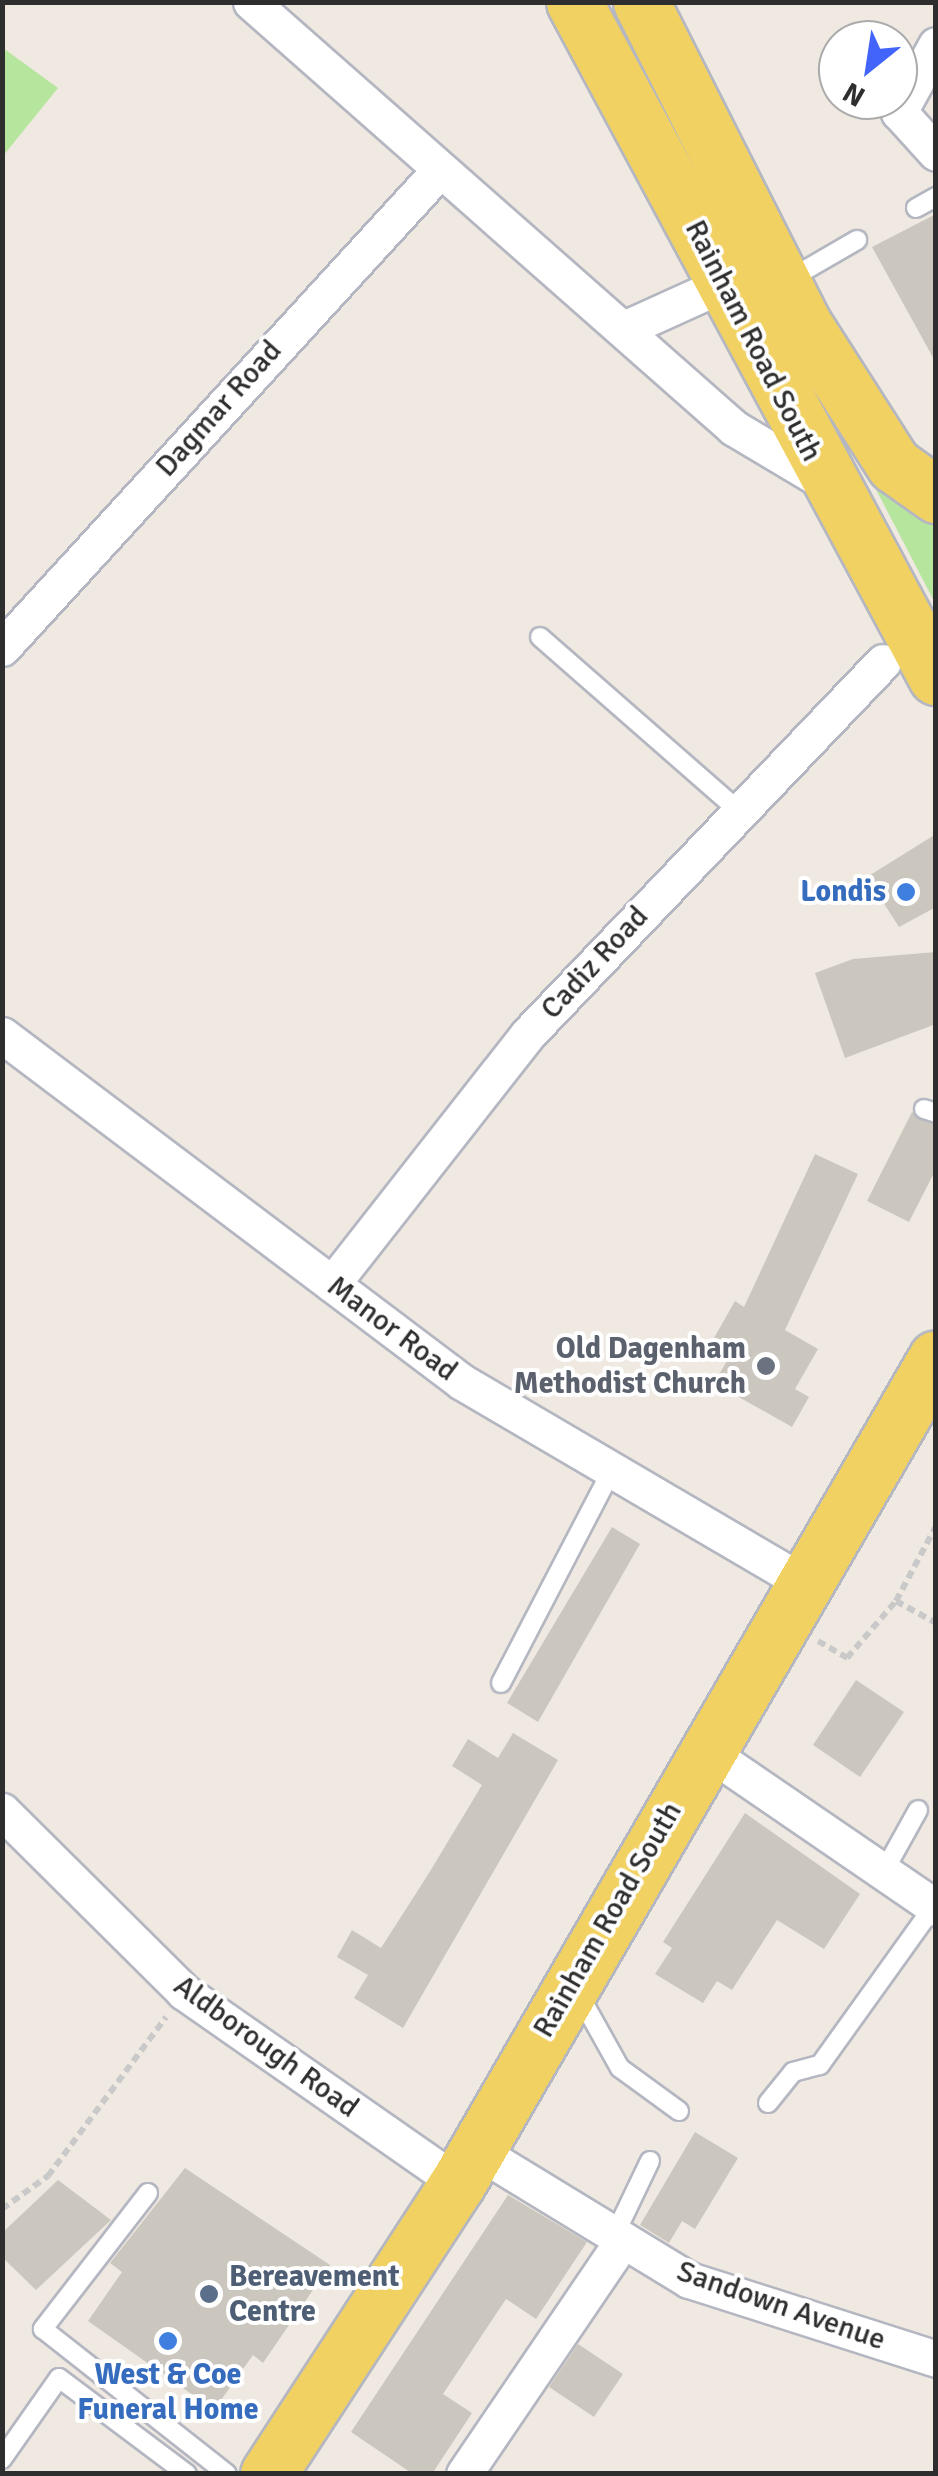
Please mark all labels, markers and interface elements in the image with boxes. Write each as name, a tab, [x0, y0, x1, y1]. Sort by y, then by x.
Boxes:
north arrow	[818, 20, 918, 120]
text: N	[837, 75, 871, 114]
street label: Rainham Road South	[677, 214, 829, 468]
street label: Dagmar Road	[148, 333, 290, 485]
place label: Londis	[800, 874, 886, 910]
marker: Londis	[895, 881, 917, 903]
street label: Cadiz Road	[534, 899, 656, 1027]
street label: Manor Road	[320, 1269, 464, 1389]
place label: Old Dagenham Methodist Church	[514, 1331, 746, 1402]
marker: Old Dagenham Methodist Church	[755, 1355, 777, 1377]
street label: Rainham Road South	[526, 1796, 690, 2044]
street label: Aldborough Road	[167, 1968, 365, 2126]
street label: Sandown Avenue	[672, 2254, 890, 2358]
place label: Bereavement Centre	[229, 2259, 399, 2330]
marker: Bereavement Centre	[198, 2283, 220, 2305]
marker: West & Coe Funeral Home	[157, 2330, 179, 2352]
place label: West & Coe Funeral Home	[77, 2357, 259, 2428]

